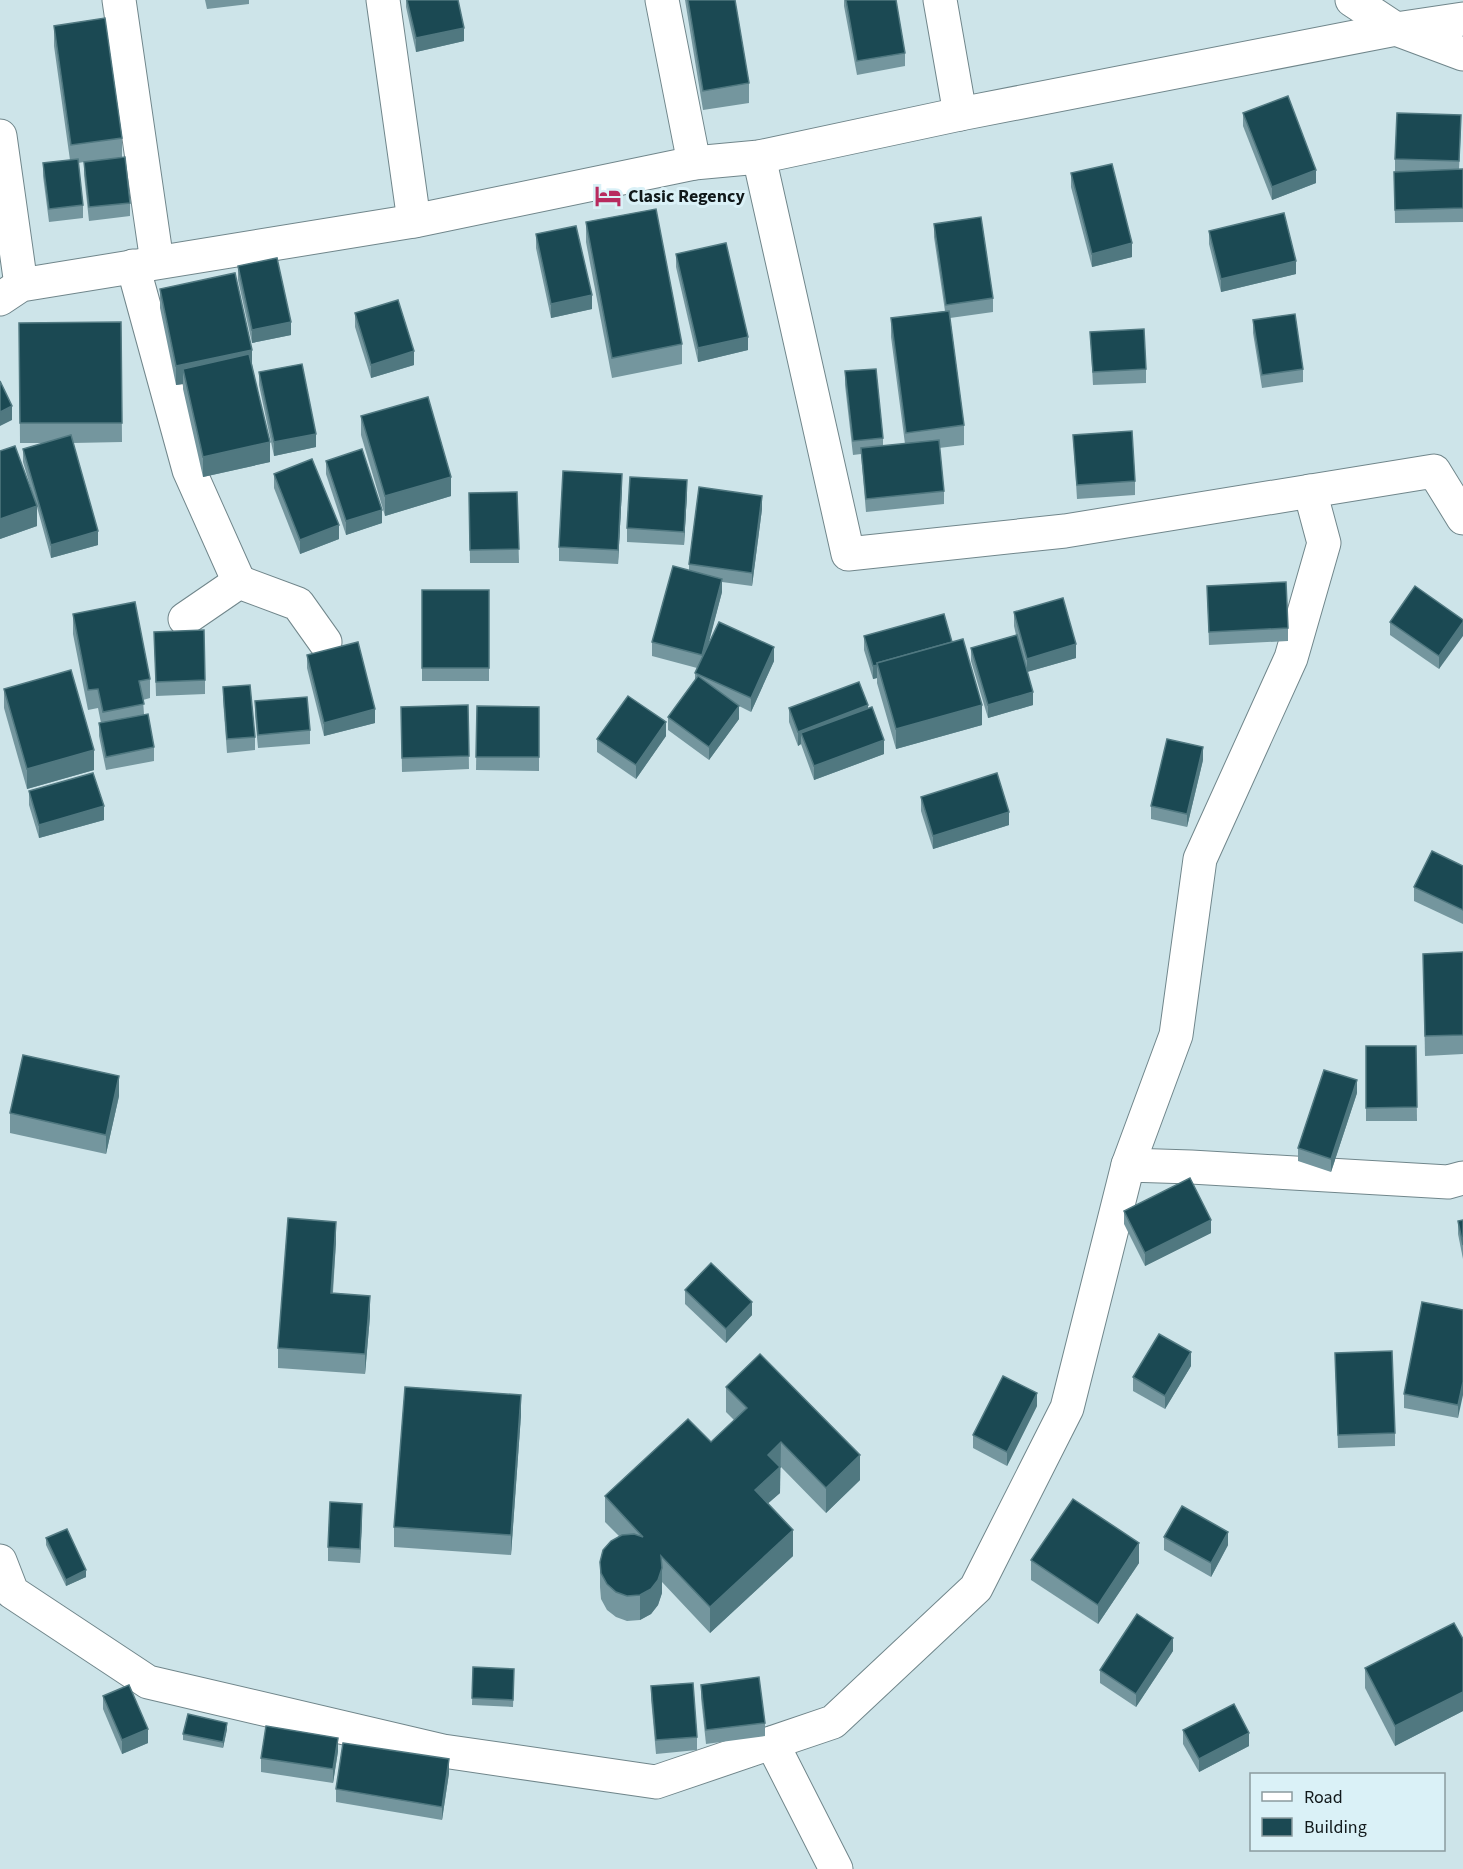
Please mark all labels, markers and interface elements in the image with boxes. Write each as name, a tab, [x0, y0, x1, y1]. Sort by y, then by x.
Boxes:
hotel icon: Clasic Regency	[593, 181, 623, 211]
place label: Clasic Regency	[628, 184, 745, 209]
legend	[1250, 1773, 1445, 1851]
text: Road	[1304, 1785, 1343, 1810]
text: Building	[1304, 1815, 1367, 1840]

